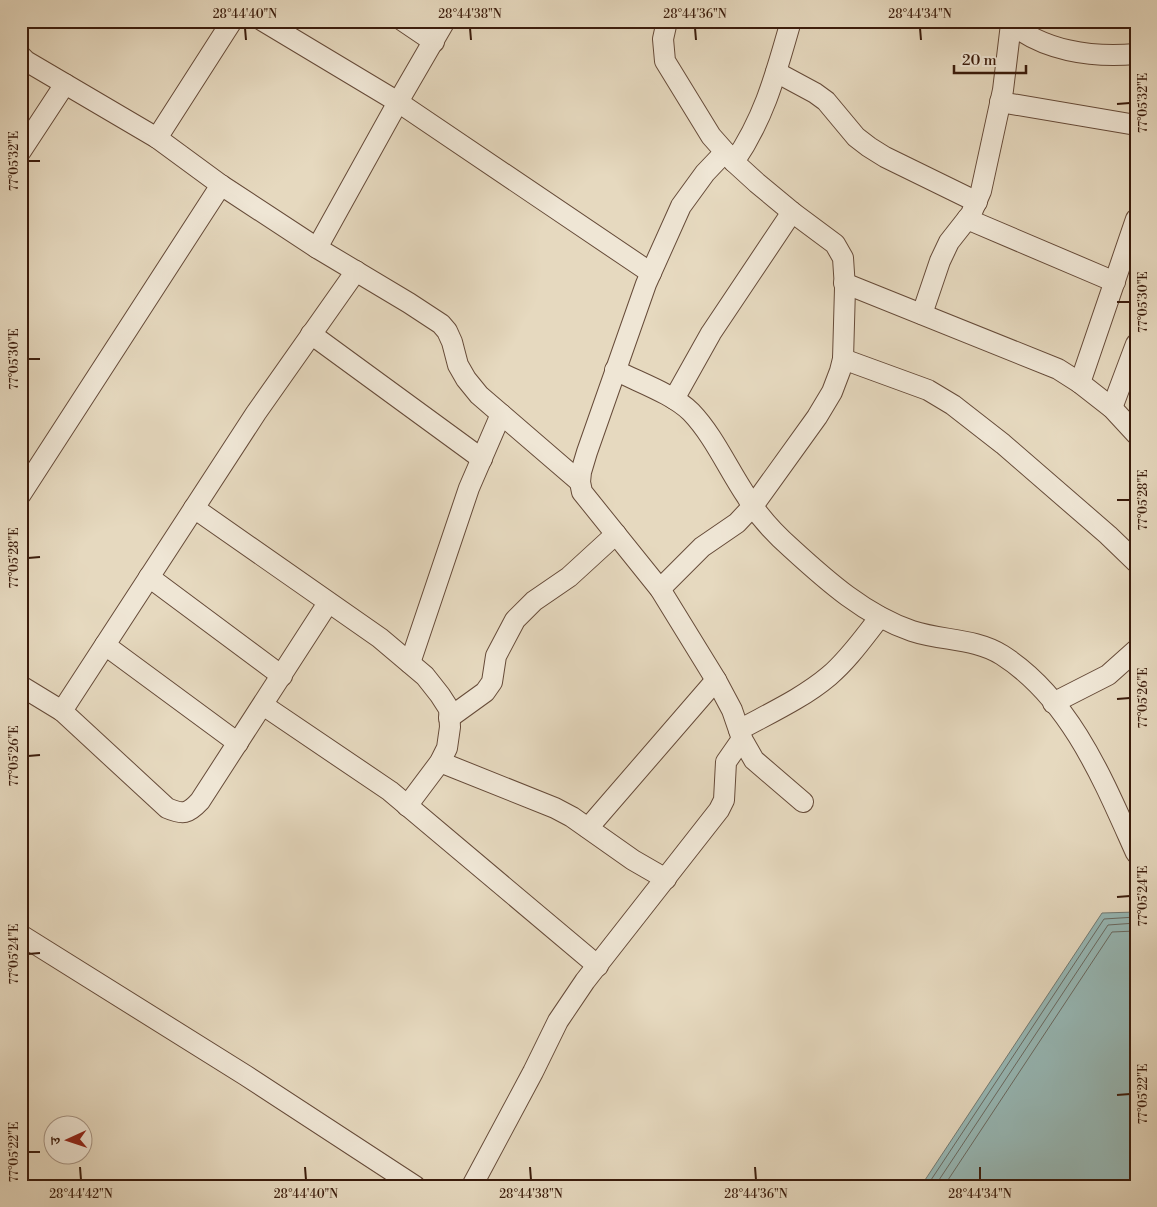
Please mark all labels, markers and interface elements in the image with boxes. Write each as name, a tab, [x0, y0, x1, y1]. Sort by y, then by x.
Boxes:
text: 28°44'40"N	[213, 7, 277, 22]
text: 28°44'38"N	[438, 7, 502, 22]
text: 28°44'36"N	[663, 7, 727, 22]
text: 28°44'34"N	[888, 7, 952, 22]
scale bar	[954, 42, 1027, 74]
text: 20 m	[962, 51, 997, 70]
text: 77°05'32"E	[1136, 73, 1151, 133]
text: 77°05'32"E	[7, 131, 22, 191]
text: 77°05'30"E	[1136, 271, 1151, 333]
text: 77°05'30"E	[7, 328, 22, 390]
text: 77°05'28"E	[1136, 470, 1151, 530]
text: 77°05'28"E	[7, 528, 22, 588]
text: 77°05'26"E	[1136, 668, 1151, 728]
text: 77°05'26"E	[7, 726, 22, 786]
text: 77°05'24"E	[1136, 866, 1151, 926]
text: 77°05'24"E	[7, 924, 22, 984]
text: 77°05'22"E	[1136, 1064, 1151, 1124]
north arrow	[42, 1114, 92, 1164]
text: 77°05'22"E	[7, 1122, 22, 1182]
text: उ	[47, 1136, 65, 1146]
text: 28°44'42"N	[49, 1187, 113, 1202]
text: 28°44'40"N	[274, 1187, 338, 1202]
text: 28°44'38"N	[499, 1187, 563, 1202]
text: 28°44'36"N	[724, 1187, 788, 1202]
text: 28°44'34"N	[948, 1187, 1012, 1202]

